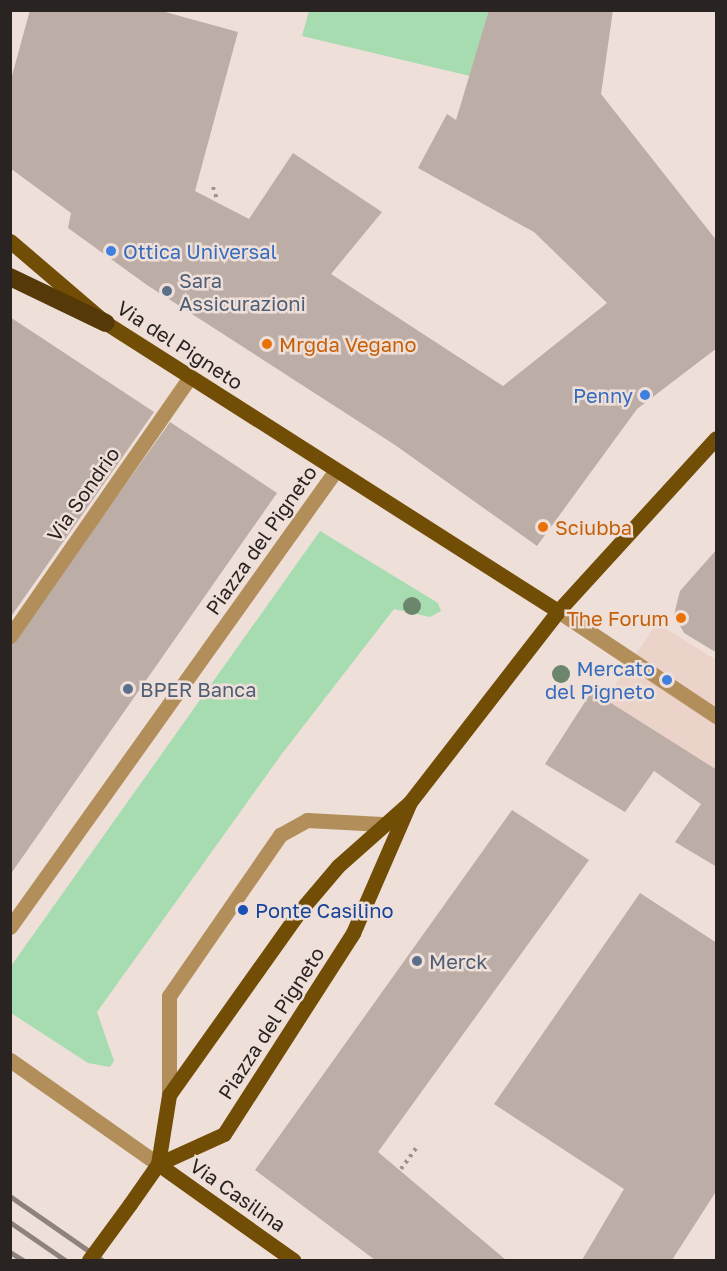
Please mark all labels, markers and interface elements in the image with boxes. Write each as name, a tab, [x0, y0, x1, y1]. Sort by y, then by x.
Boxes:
place label: Ottica Universal	[123, 239, 277, 263]
marker: Ottica Universal	[104, 244, 118, 258]
place label: Sara Assicurazioni	[179, 268, 306, 315]
marker: Sara Assicurazioni	[160, 284, 174, 298]
street label: Via del Pigneto	[113, 295, 247, 395]
place label: Mrgda Vegano	[279, 332, 416, 356]
marker: Mrgda Vegano	[260, 337, 274, 351]
place label: Penny	[573, 383, 633, 407]
marker: Penny	[638, 388, 652, 402]
street label: Via Sondrio	[42, 442, 124, 546]
street label: Piazza del Pigneto	[201, 461, 321, 619]
place label: Sciubba	[555, 515, 632, 539]
marker: Sciubba	[536, 520, 550, 534]
place label: The Forum	[566, 606, 669, 630]
marker: The Forum	[674, 611, 688, 625]
place label: Mercato del Pigneto	[545, 656, 655, 703]
marker: Mercato del Pigneto	[660, 673, 674, 687]
place label: BPER Banca	[140, 677, 256, 701]
marker: BPER Banca	[121, 682, 135, 696]
place label: Ponte Casilino	[255, 898, 394, 922]
marker: Ponte Casilino	[236, 903, 250, 917]
street label: Piazza del Pigneto	[213, 942, 329, 1104]
place label: Merck	[429, 949, 488, 973]
marker: Merck	[410, 954, 424, 968]
street label: Via Casilina	[186, 1153, 290, 1237]

